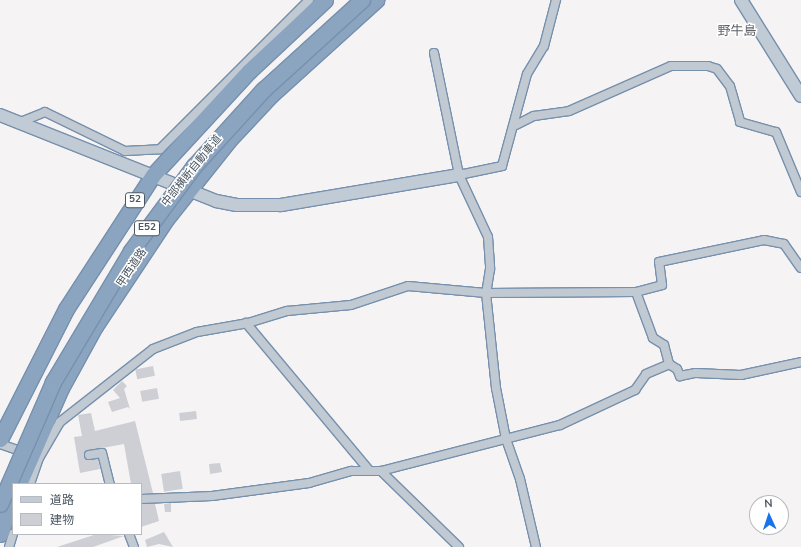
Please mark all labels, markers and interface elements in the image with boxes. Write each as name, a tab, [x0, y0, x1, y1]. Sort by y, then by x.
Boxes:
district label: 野牛島	[718, 23, 756, 39]
street label: 中部横断自動車道	[159, 133, 225, 209]
road number: 52	[125, 192, 145, 208]
road number: E52	[134, 220, 160, 236]
street label: 甲西道路	[114, 246, 150, 290]
legend	[12, 483, 142, 535]
text: 道路	[50, 492, 74, 508]
north arrow	[749, 495, 789, 535]
text: N	[764, 496, 773, 511]
text: 建物	[50, 512, 74, 528]

